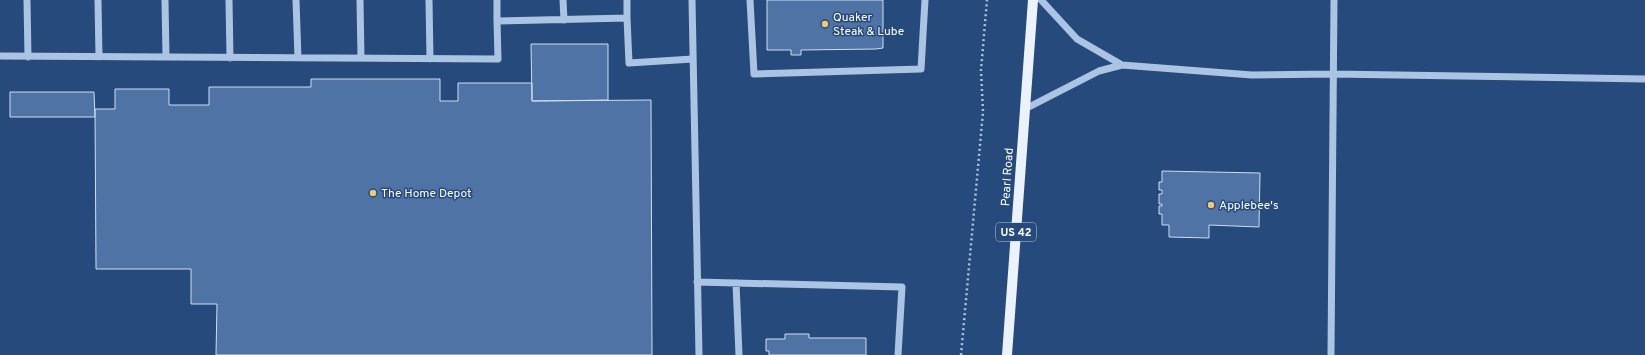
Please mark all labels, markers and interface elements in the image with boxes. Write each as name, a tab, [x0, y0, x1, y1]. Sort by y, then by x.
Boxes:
place label: Quaker Steak & Lube	[833, 10, 904, 40]
marker: Quaker Steak & Lube	[820, 19, 830, 29]
street label: Pearl Road	[998, 147, 1018, 207]
place label: The Home Depot	[381, 186, 472, 202]
marker: The Home Depot	[368, 188, 378, 198]
place label: Applebee's	[1219, 198, 1279, 214]
marker: Applebee's	[1206, 200, 1216, 210]
road number: US 42	[996, 223, 1036, 241]

